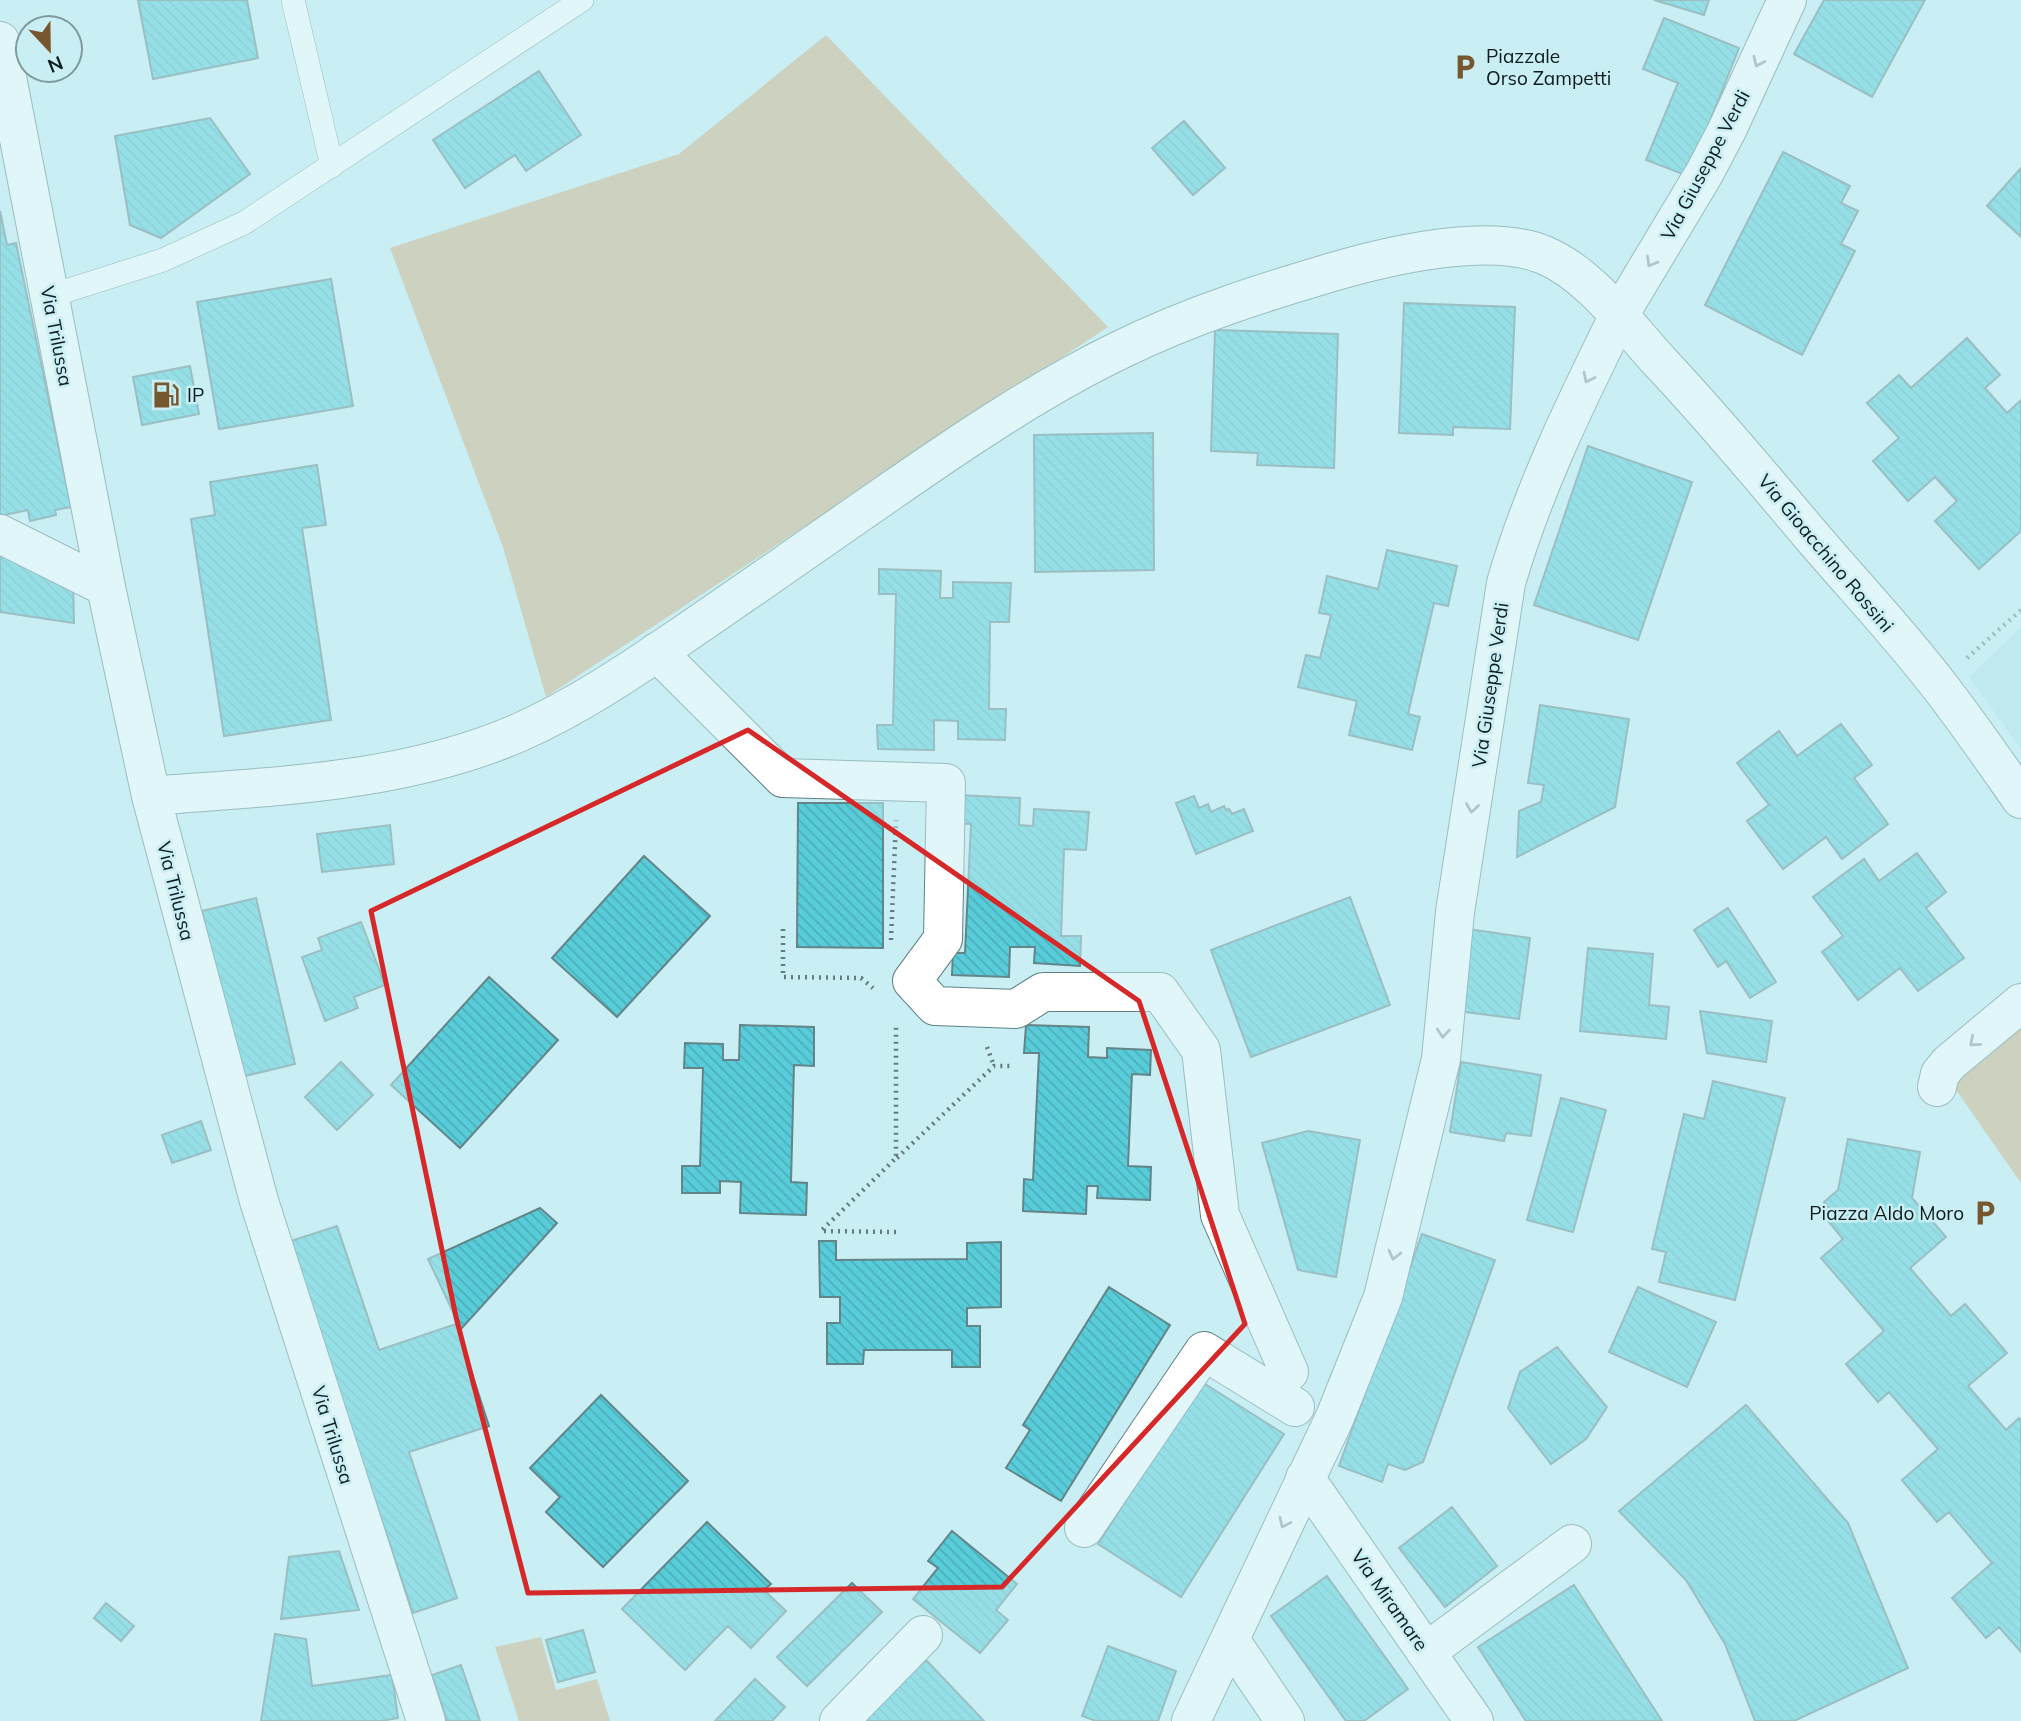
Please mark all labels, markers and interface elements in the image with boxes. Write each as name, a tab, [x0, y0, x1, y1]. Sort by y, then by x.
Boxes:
north arrow	[14, 14, 84, 84]
place label: Piazzale Orso Zampetti	[1486, 44, 1611, 90]
text: N	[44, 51, 67, 79]
parking icon: Piazzale Orso Zampetti	[1450, 52, 1480, 82]
one-way arrow	[1753, 55, 1767, 67]
street label: Via Giuseppe Verdi	[1655, 86, 1755, 244]
one-way arrow	[1646, 255, 1659, 268]
street label: Via Trilussa	[36, 284, 78, 388]
one-way arrow	[1582, 371, 1596, 383]
fuel station icon: IP	[151, 380, 181, 410]
place label: IP	[187, 383, 204, 407]
street label: Via Gioacchino Rossini	[1753, 469, 1899, 637]
street label: Via Giuseppe Verdi	[1467, 601, 1513, 769]
one-way arrow	[1465, 802, 1480, 814]
street label: Via Trilussa	[152, 839, 200, 943]
one-way arrow	[1436, 1027, 1451, 1039]
one-way arrow	[1970, 1033, 1982, 1046]
parking icon: Piazza Aldo Moro	[1970, 1198, 2000, 1228]
place label: Piazza Aldo Moro	[1809, 1201, 1964, 1225]
one-way arrow	[1388, 1249, 1402, 1261]
street label: Via Trilussa	[307, 1383, 359, 1487]
one-way arrow	[1279, 1516, 1293, 1528]
street label: Via Miramare	[1346, 1545, 1434, 1655]

